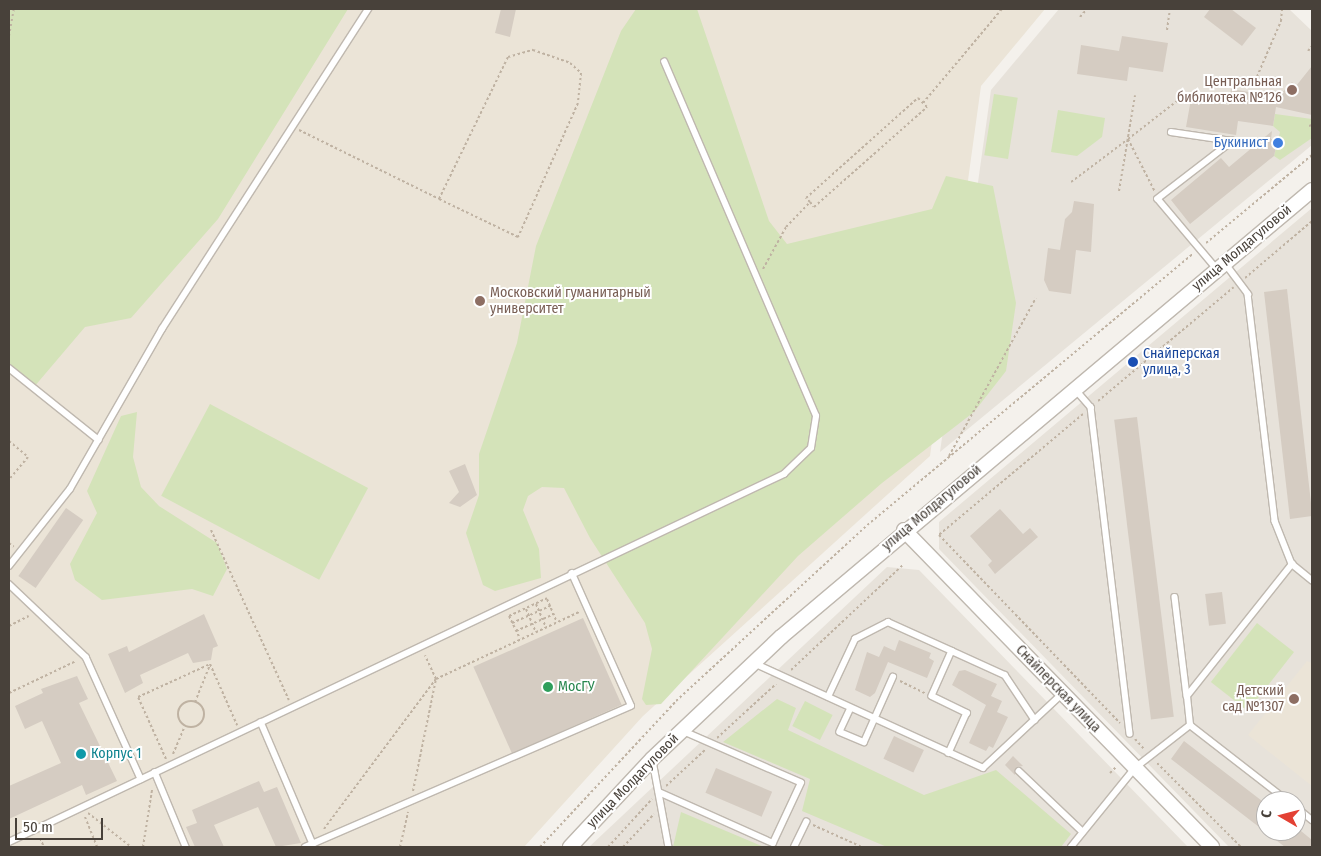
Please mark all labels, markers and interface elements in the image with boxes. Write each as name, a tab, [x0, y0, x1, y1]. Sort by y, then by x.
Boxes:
place label: Центральная библиотека №126	[1177, 74, 1282, 106]
marker: Центральная библиотека №126	[1286, 84, 1298, 96]
place label: Букинист	[1214, 135, 1268, 151]
marker: Букинист	[1272, 137, 1284, 149]
street label: улица Молдагуловой	[1189, 202, 1295, 294]
place label: Московский гуманитарный университет	[490, 285, 651, 318]
marker: Московский гуманитарный университет	[474, 295, 486, 307]
place label: Снайперская улица, 3	[1143, 346, 1220, 378]
marker: Снайперская улица, 3	[1127, 356, 1139, 368]
street label: улица Молдагуловой	[879, 462, 985, 554]
street label: Снайперская улица	[1012, 642, 1104, 736]
place label: МосГУ	[558, 679, 595, 695]
marker: МосГУ	[542, 681, 554, 693]
place label: Детский сад №1307	[1222, 683, 1284, 716]
marker: Детский сад №1307	[1288, 693, 1300, 705]
street label: улица Молдагуловой	[584, 730, 682, 832]
place label: Корпус 1	[91, 746, 141, 762]
marker: Корпус 1	[75, 748, 87, 760]
north arrow	[1256, 791, 1306, 841]
scale bar	[18, 808, 105, 840]
text: С	[1258, 809, 1276, 819]
text: 50 m	[23, 818, 53, 836]

